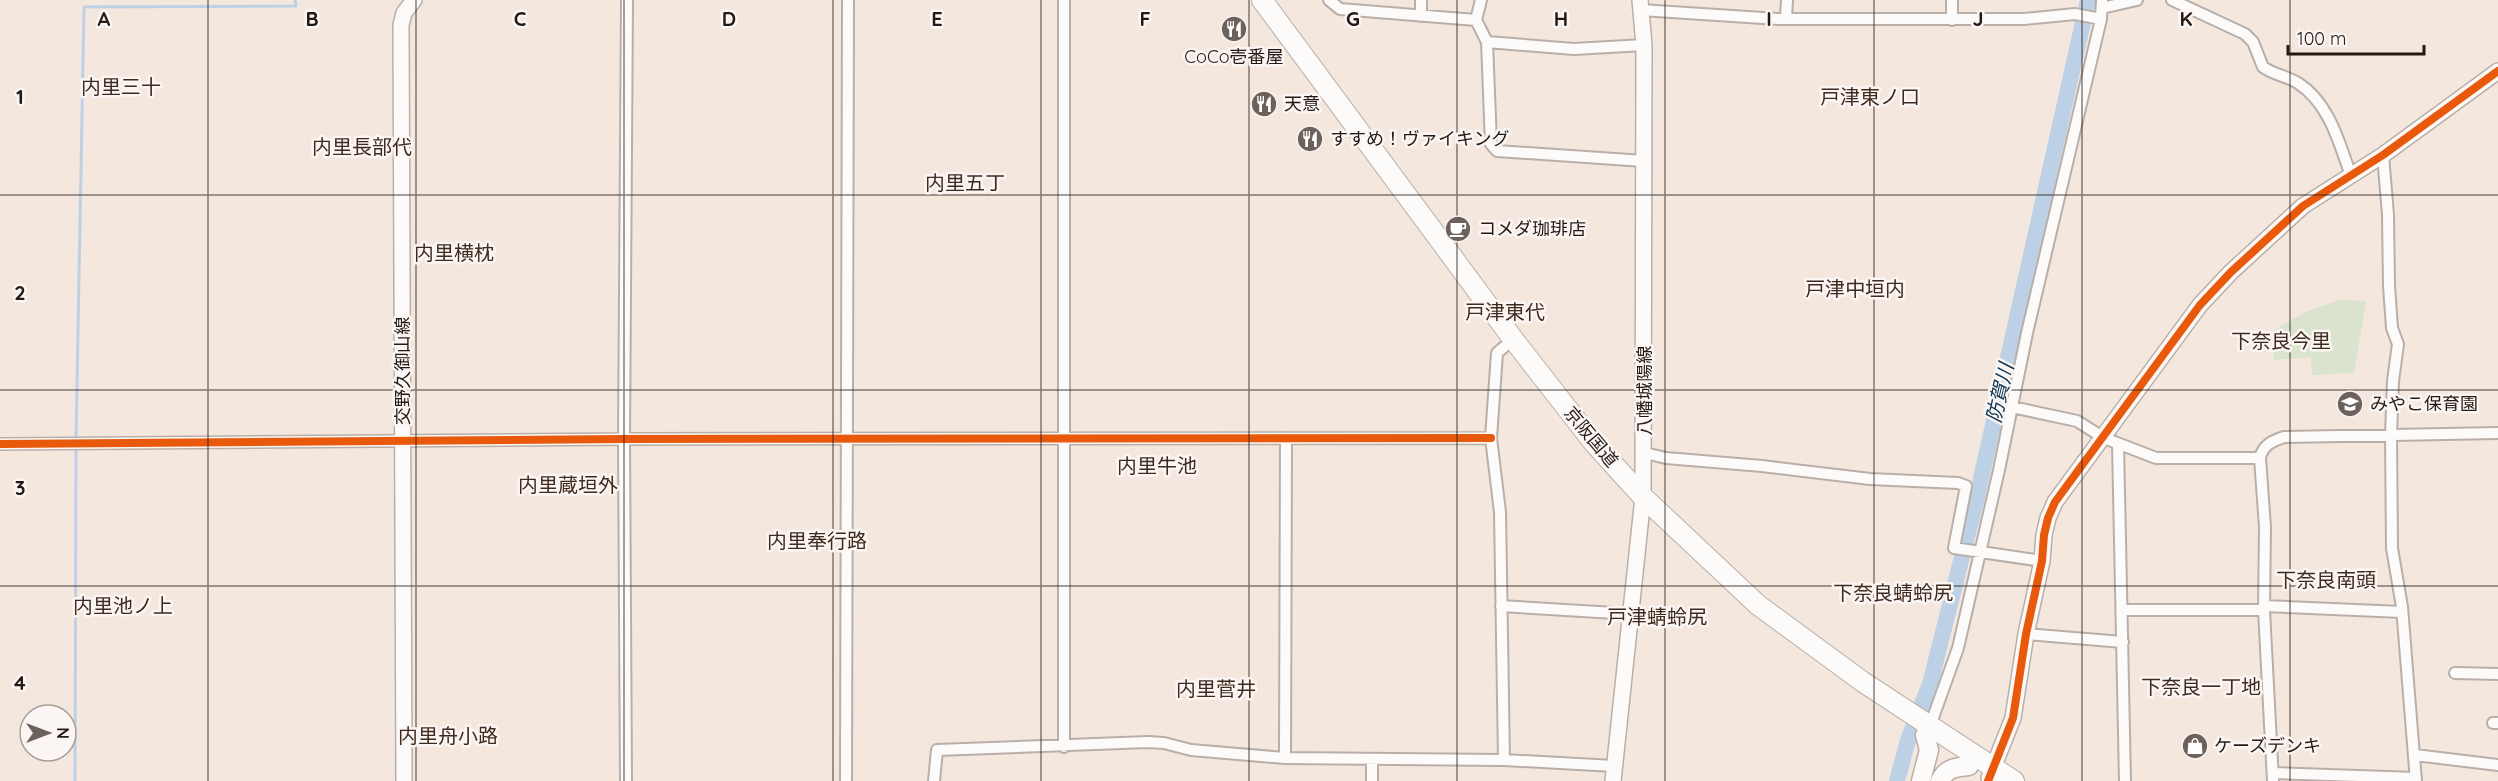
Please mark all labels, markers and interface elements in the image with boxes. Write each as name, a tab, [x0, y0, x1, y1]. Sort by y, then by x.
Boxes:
text: A	[98, 6, 111, 31]
text: B	[305, 6, 319, 31]
text: C	[514, 6, 527, 31]
text: D	[722, 6, 736, 31]
text: E	[931, 6, 943, 31]
text: F	[1139, 6, 1151, 31]
text: G	[1346, 6, 1360, 31]
text: H	[1554, 6, 1568, 31]
text: I	[1766, 6, 1772, 31]
text: J	[1972, 6, 1984, 31]
text: K	[2179, 6, 2193, 31]
restaurant icon: CoCo壱番屋	[1219, 14, 1249, 44]
scale bar	[2288, 18, 2424, 56]
text: 100 m	[2297, 27, 2346, 50]
place label: CoCo壱番屋	[1184, 45, 1284, 68]
district label: 内里三十	[81, 74, 161, 99]
text: 1	[16, 84, 24, 109]
district label: 戸津東ノ口	[1820, 84, 1920, 109]
restaurant icon: 天意	[1249, 89, 1279, 119]
place label: 天意	[1284, 92, 1320, 115]
restaurant icon: すすめ！ヴァイキング	[1295, 124, 1325, 154]
place label: すすめ！ヴァイキング	[1330, 127, 1509, 150]
district label: 内里長部代	[312, 134, 412, 159]
district label: 内里五丁	[925, 170, 1005, 195]
cafe icon: コメダ珈琲店	[1443, 214, 1473, 244]
place label: コメダ珈琲店	[1478, 217, 1586, 240]
district label: 内里横枕	[414, 240, 494, 265]
district label: 戸津中垣内	[1805, 276, 1905, 301]
text: 2	[14, 280, 26, 305]
district label: 戸津東代	[1465, 299, 1545, 324]
street label: 交野久御山線	[391, 317, 414, 425]
district label: 下奈良今里	[2231, 328, 2331, 353]
street label: 八幡城陽線	[1633, 346, 1656, 436]
water label: 防賀川	[1981, 359, 2019, 425]
school or university icon: みやこ保育園	[2335, 389, 2365, 419]
place label: みやこ保育園	[2370, 392, 2478, 415]
street label: 京阪国道	[1559, 402, 1623, 472]
district label: 内里牛池	[1117, 453, 1197, 478]
district label: 内里蔵垣外	[518, 472, 618, 497]
text: 3	[15, 475, 25, 500]
district label: 内里奉行路	[767, 528, 867, 553]
district label: 下奈良南頭	[2276, 567, 2376, 592]
district label: 下奈良蜻蛉尻	[1833, 580, 1953, 605]
district label: 内里池ノ上	[73, 593, 173, 618]
district label: 戸津蜻蛉尻	[1607, 604, 1707, 629]
text: 4	[14, 670, 26, 695]
district label: 下奈良一丁地	[2141, 674, 2261, 699]
district label: 内里菅井	[1176, 676, 1256, 701]
north arrow	[18, 703, 78, 763]
district label: 内里舟小路	[398, 723, 498, 748]
text: N	[53, 727, 73, 739]
shop icon: ケーズデンキ	[2180, 731, 2210, 761]
place label: ケーズデンキ	[2214, 734, 2321, 757]

